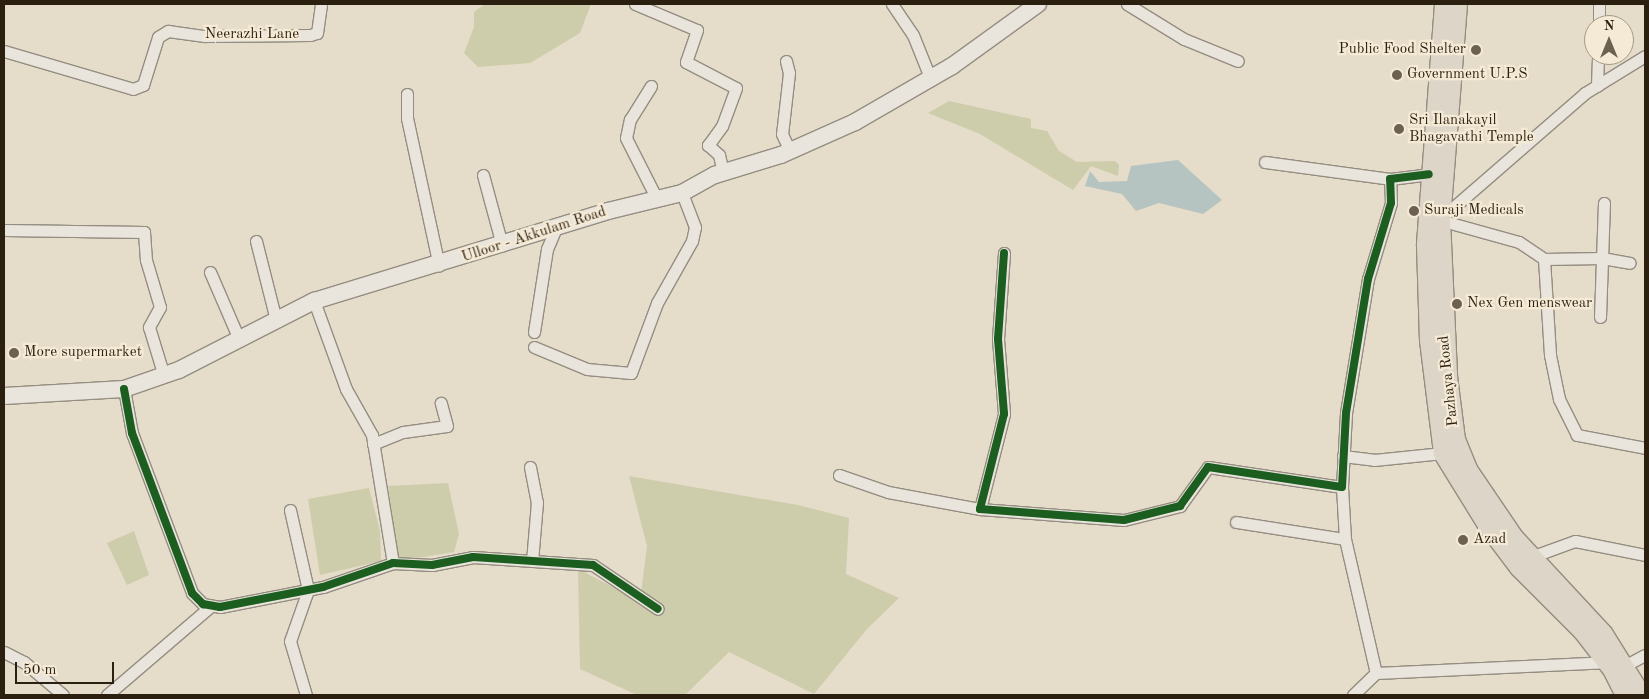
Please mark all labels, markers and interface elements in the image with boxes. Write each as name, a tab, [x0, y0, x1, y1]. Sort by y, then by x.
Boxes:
north arrow	[1584, 15, 1634, 65]
text: N	[1604, 19, 1614, 33]
street label: Neerazhi Lane	[205, 26, 299, 44]
place label: Public Food Shelter	[1339, 41, 1466, 59]
marker: Public Food Shelter	[1470, 44, 1482, 56]
place label: Government U.P.S	[1407, 66, 1528, 84]
marker: Government U.P.S	[1391, 69, 1403, 81]
place label: Sri Ilanakayil Bhagavathi Temple	[1409, 111, 1534, 146]
marker: Sri Ilanakayil Bhagavathi Temple	[1393, 123, 1405, 135]
place label: Suraji Medicals	[1424, 202, 1524, 220]
street label: Ulloor - Akkulam Road	[459, 203, 609, 267]
marker: Suraji Medicals	[1408, 205, 1420, 217]
place label: Nex Gen menswear	[1467, 295, 1592, 313]
marker: Nex Gen menswear	[1451, 298, 1463, 310]
street label: Pazhaya Road	[1435, 335, 1463, 427]
place label: More supermarket	[24, 344, 142, 362]
marker: More supermarket	[8, 347, 20, 359]
place label: Azad	[1473, 531, 1506, 549]
marker: Azad	[1457, 534, 1469, 546]
scale bar	[18, 652, 116, 684]
text: 50 m	[23, 663, 57, 678]

